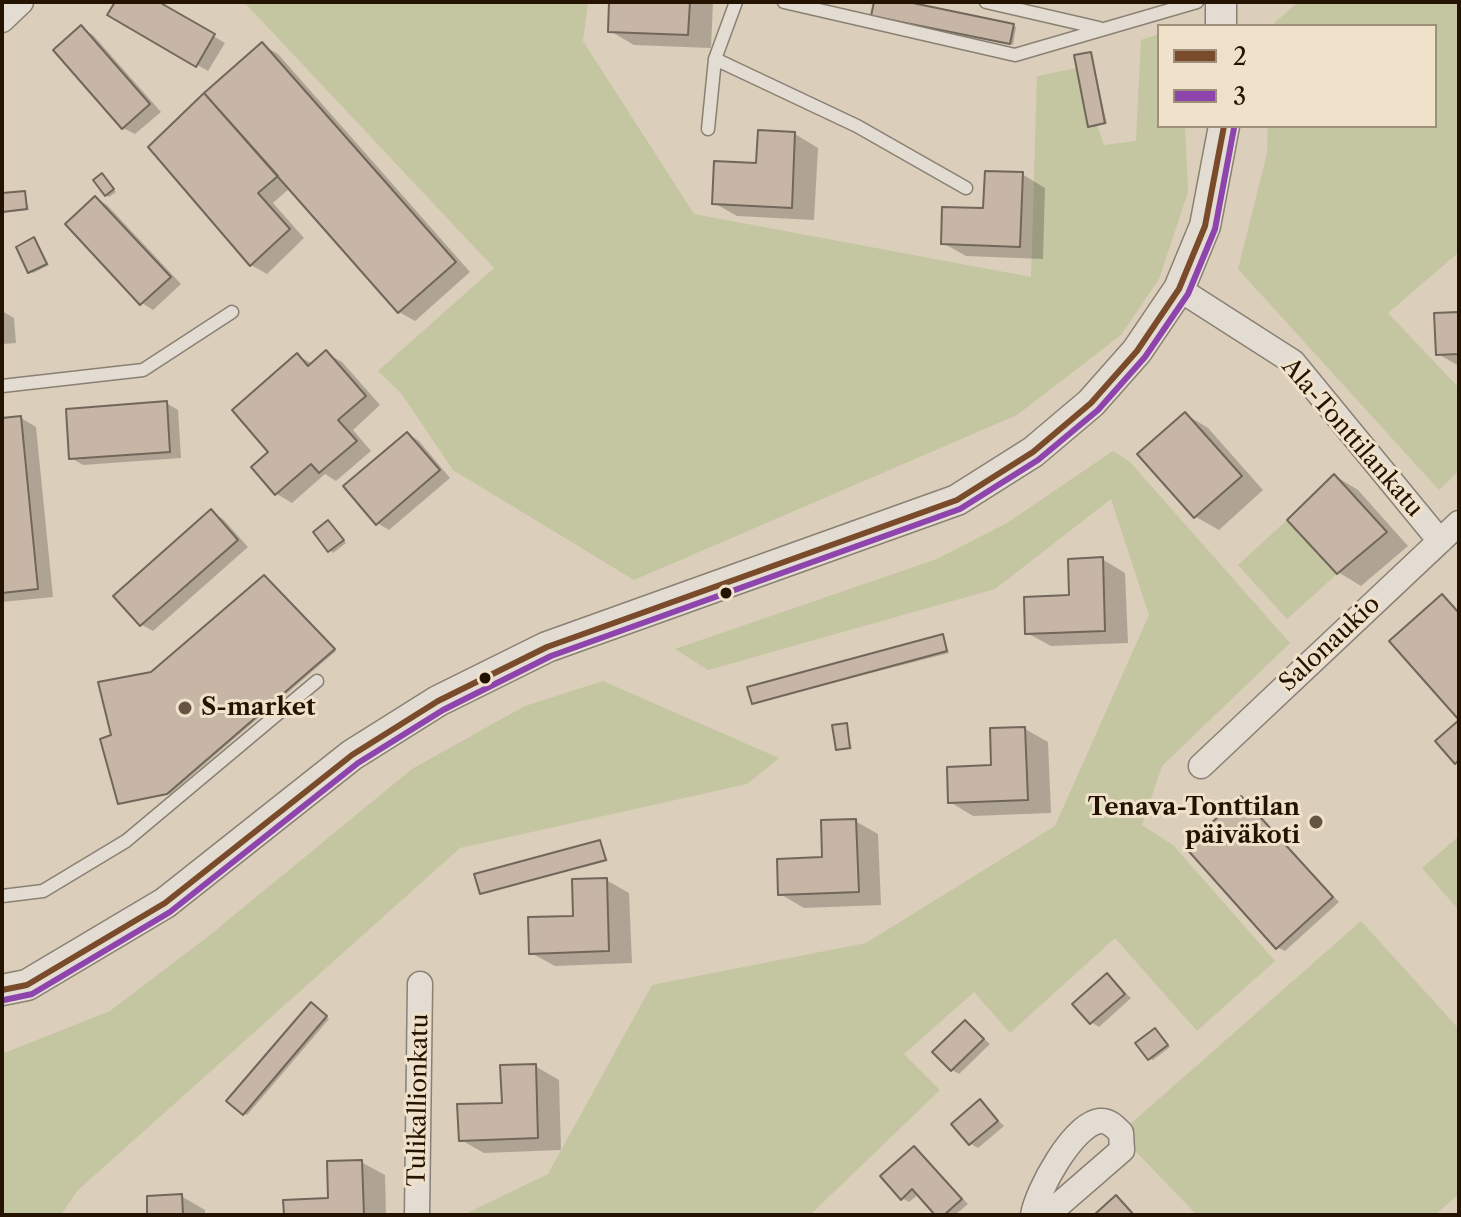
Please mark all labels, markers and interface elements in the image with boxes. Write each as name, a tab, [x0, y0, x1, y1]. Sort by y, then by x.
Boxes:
legend	[1157, 24, 1437, 128]
text: 2	[1233, 42, 1247, 71]
text: 3	[1233, 82, 1246, 111]
street label: Ala-Tonttilankatu	[1275, 353, 1429, 523]
unlabelled marker	[718, 585, 734, 601]
street label: Salonaukio	[1274, 590, 1386, 698]
unlabelled marker	[477, 670, 493, 686]
place label: S-market	[201, 694, 316, 722]
marker: S-market	[176, 699, 194, 717]
place label: Tenava-Tonttilan päiväkoti	[1088, 794, 1300, 850]
marker: Tenava-Tonttilan päiväkoti	[1307, 813, 1325, 831]
street label: Tulikallionkatu	[403, 1013, 435, 1187]

